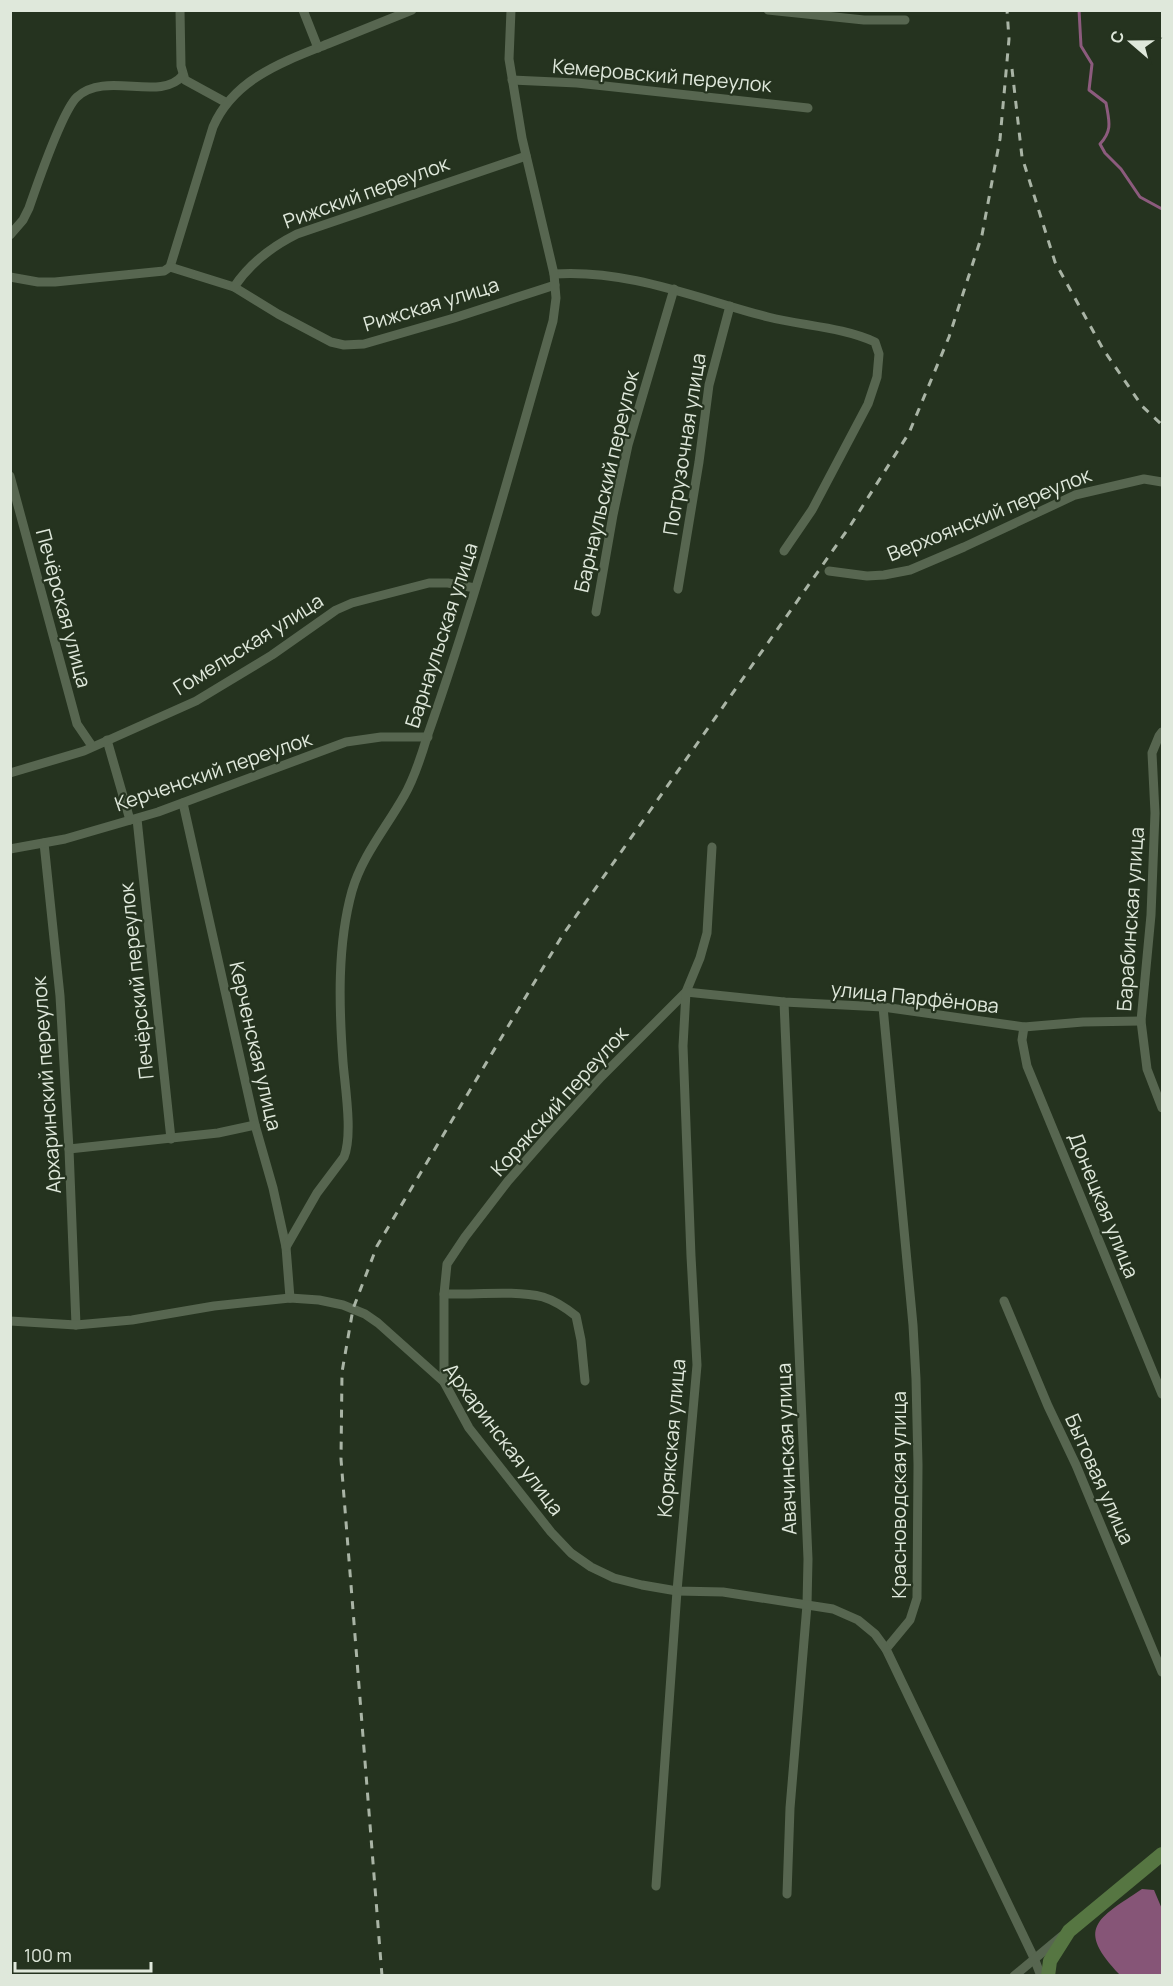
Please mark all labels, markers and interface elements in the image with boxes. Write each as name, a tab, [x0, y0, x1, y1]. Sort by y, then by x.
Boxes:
north arrow	[1101, 12, 1161, 72]
text: С	[1105, 27, 1129, 46]
street label: Кемеровский переулок	[551, 52, 774, 98]
street label: Рижский переулок	[279, 149, 454, 235]
street label: Рижская улица	[360, 271, 502, 337]
street label: Погрузочная улица	[656, 351, 712, 537]
street label: Барнаульский переулок	[567, 366, 645, 595]
street label: Верхоянский переулок	[883, 460, 1096, 567]
street label: Печёрская улица	[30, 525, 98, 691]
street label: Барнаульская улица	[398, 539, 484, 731]
street label: Гомельская улица	[168, 587, 328, 701]
street label: Керченский переулок	[111, 724, 316, 817]
street label: Барабинская улица	[1110, 826, 1150, 1012]
street label: Печёрский переулок	[112, 880, 160, 1081]
street label: Керченская улица	[223, 959, 289, 1133]
street label: Архаринский переулок	[25, 974, 67, 1195]
street label: улица Парфёнова	[830, 975, 1000, 1019]
street label: Корякский переулок	[484, 1019, 634, 1182]
street label: Донецкая улица	[1062, 1128, 1146, 1282]
street label: Архаринская улица	[438, 1357, 570, 1521]
street label: Корякская улица	[651, 1358, 691, 1518]
street label: Авачинская улица	[770, 1362, 802, 1536]
street label: Красноводская улица	[885, 1391, 912, 1599]
street label: Бытовая улица	[1059, 1409, 1141, 1549]
scale bar	[15, 1935, 152, 1973]
text: 100 m	[24, 1943, 72, 1967]

